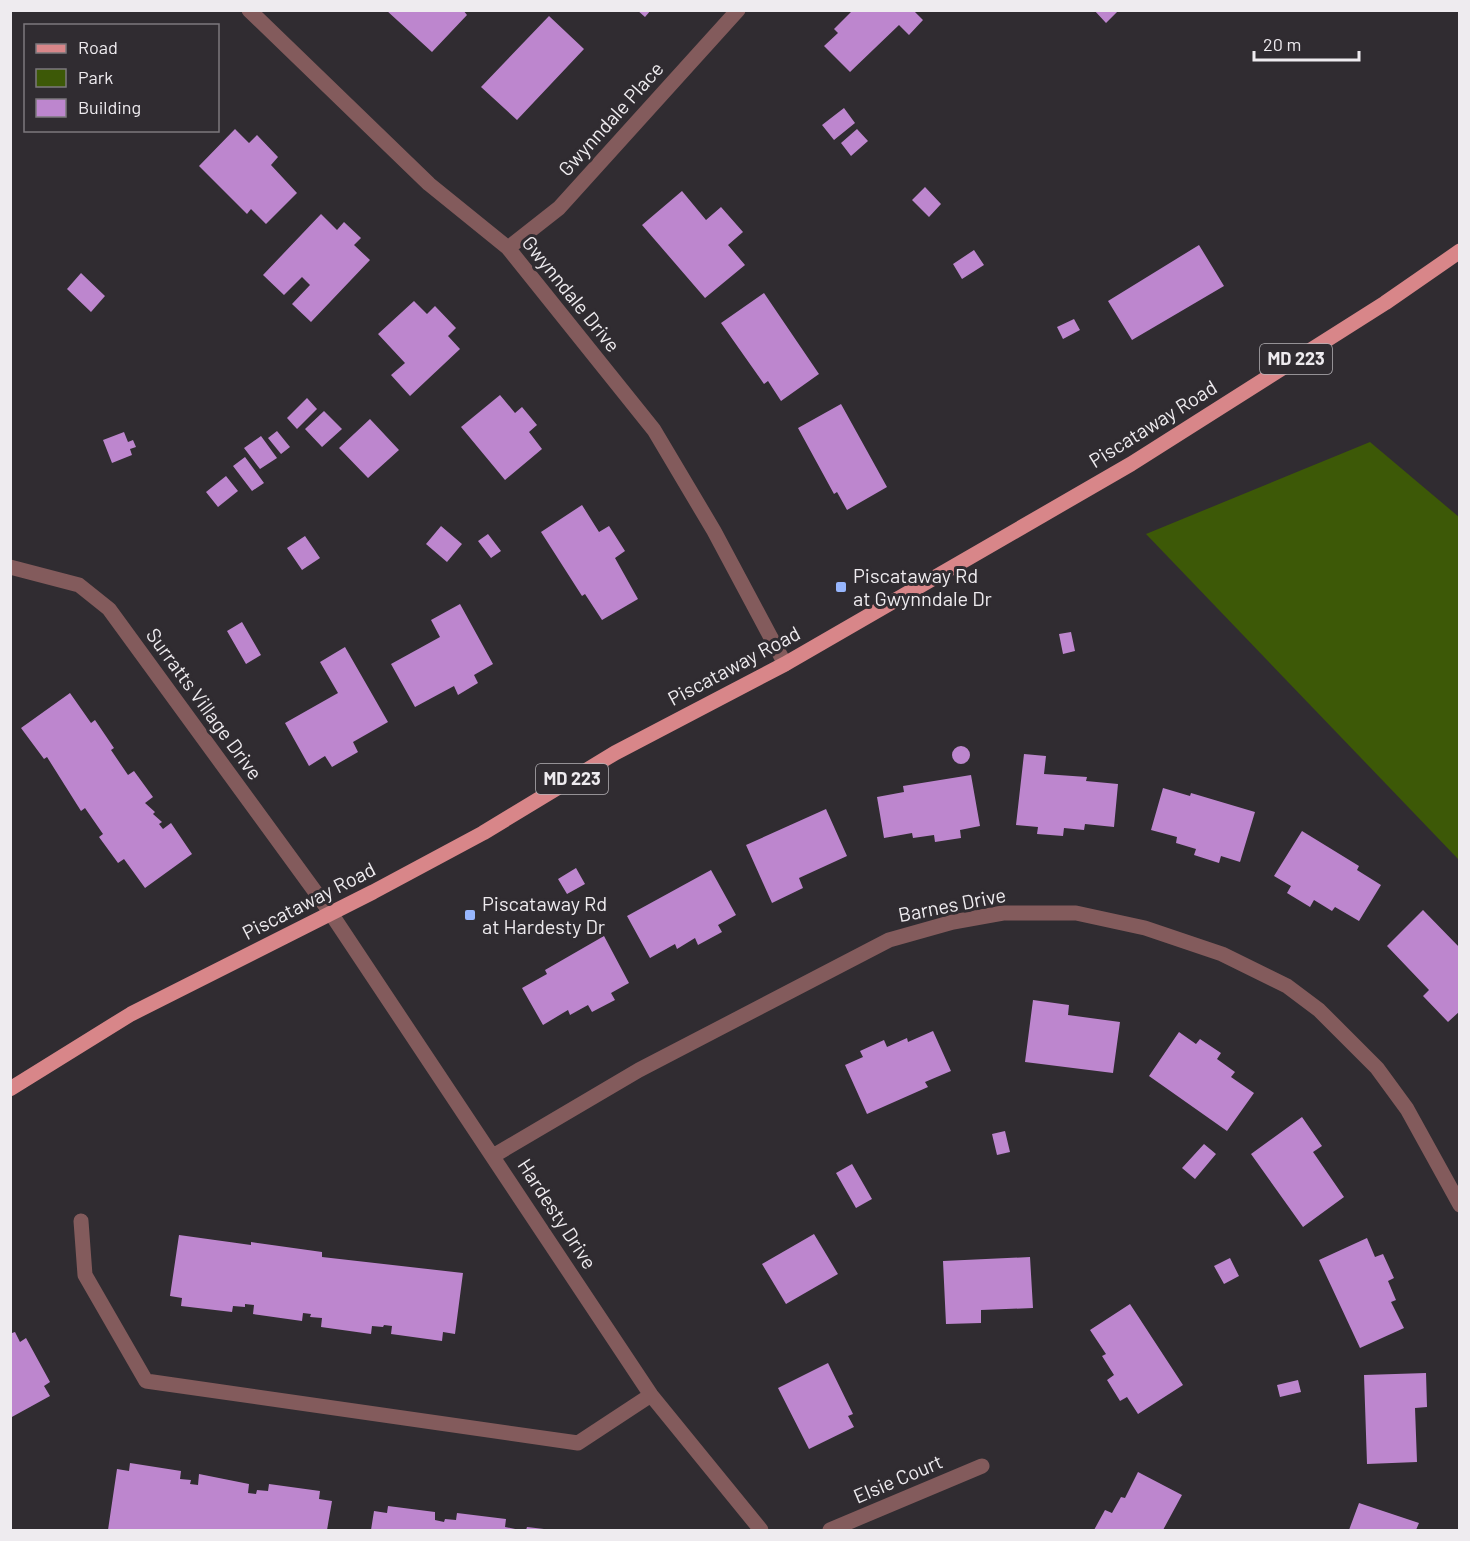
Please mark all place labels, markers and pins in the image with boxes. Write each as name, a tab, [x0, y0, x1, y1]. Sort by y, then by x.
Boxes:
place label: Piscataway Rd at Gwynndale Dr	[853, 563, 992, 610]
marker: Piscataway Rd at Gwynndale Dr	[834, 580, 848, 594]
place label: Piscataway Rd at Hardesty Dr	[482, 891, 607, 938]
marker: Piscataway Rd at Hardesty Dr	[463, 908, 477, 922]

